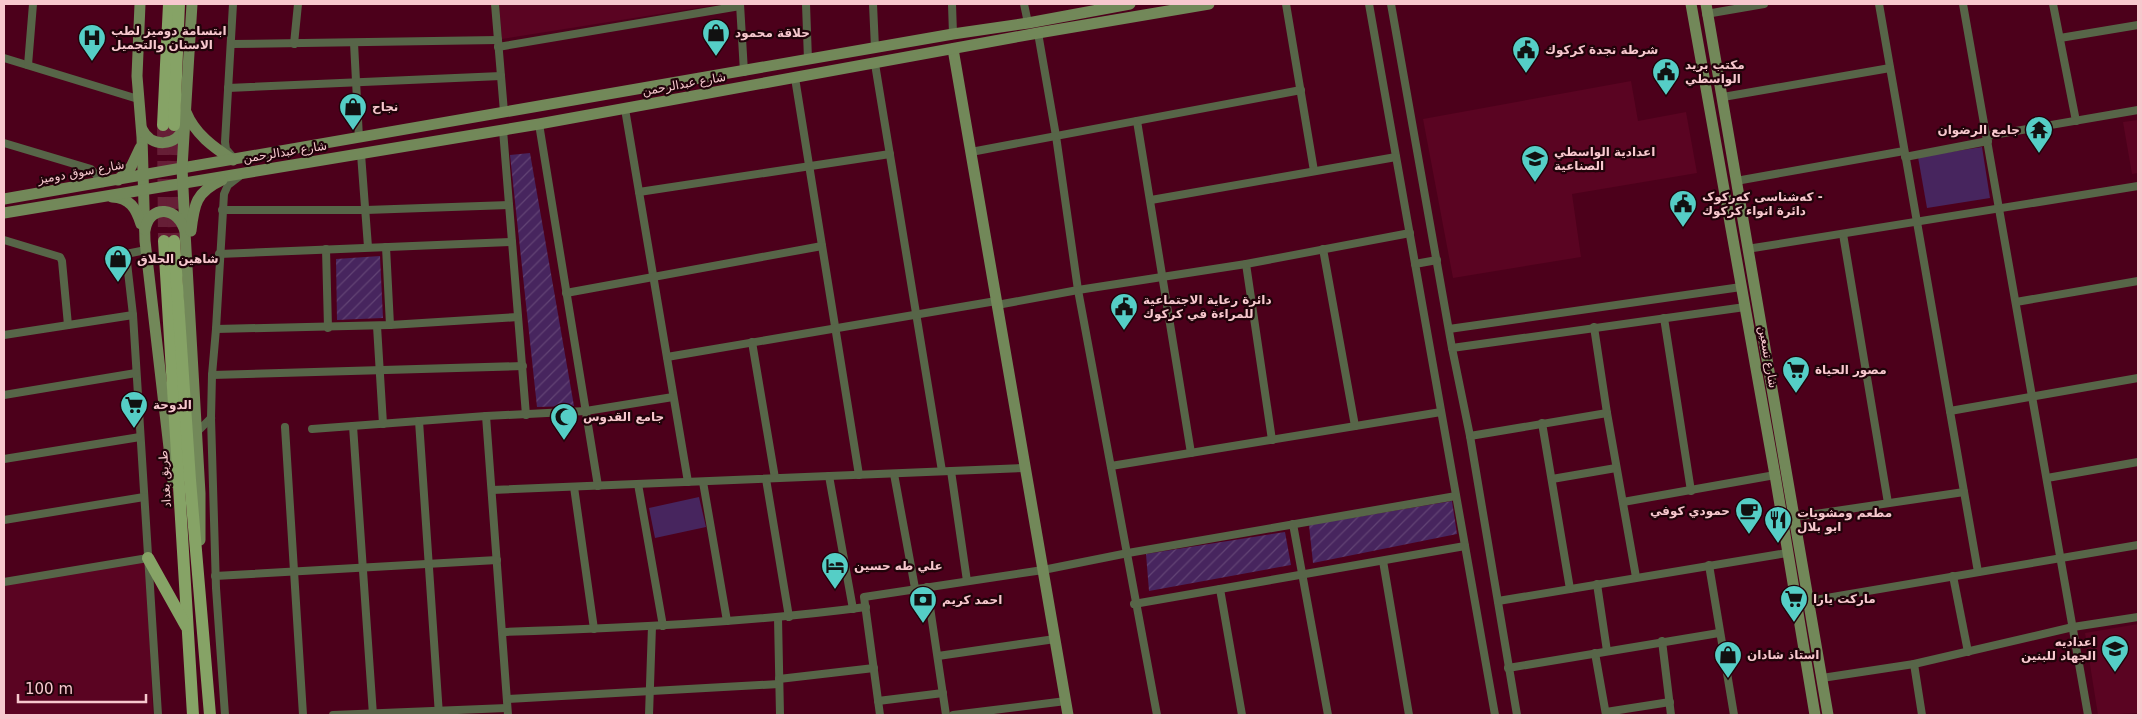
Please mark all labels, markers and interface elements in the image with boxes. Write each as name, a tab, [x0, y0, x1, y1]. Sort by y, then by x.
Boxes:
shop icon: حلاقة محمود	[701, 18, 731, 57]
hospital icon: ابتسامة دوميز لطب الاسنان والتجميل	[77, 23, 107, 62]
place label: ابتسامة دوميز لطب الاسنان والتجميل	[111, 24, 227, 53]
place label: حلاقة محمود	[735, 26, 810, 41]
public building icon: شرطة نجدة كركوك	[1511, 35, 1541, 74]
place label: شرطة نجدة كركوك	[1545, 43, 1658, 58]
public building icon: مكتب بريد الواسطي	[1651, 57, 1681, 96]
place label: مكتب بريد الواسطي	[1685, 58, 1745, 87]
street label: شارع عبدالرحمن	[641, 70, 727, 99]
shop icon: نجاح	[338, 92, 368, 131]
place label: نجاح	[372, 100, 398, 114]
temple icon: جامع الرضوان	[2024, 115, 2054, 154]
place label: جامع الرضوان	[1937, 123, 2020, 138]
street label: شارع عبدالرحمن	[242, 138, 328, 167]
school or university icon: اعدادية الواسطي الصناعية	[1520, 144, 1550, 183]
place label: اعدادية الواسطي الصناعية	[1554, 145, 1655, 173]
street label: شارع سوق دوميز	[36, 157, 126, 188]
public building icon: كەشناسی کەرکوک - دائرة انواء كركوك	[1668, 189, 1698, 228]
place label: كەشناسی کەرکوک - دائرة انواء كركوك	[1702, 190, 1823, 219]
shop icon: شاهين الحلاق	[103, 244, 133, 283]
place label: شاهين الحلاق	[137, 252, 219, 266]
public building icon: دائرة رعاية الاجتماعية للمراءة في كركوك	[1109, 292, 1139, 331]
place label: دائرة رعاية الاجتماعية للمراءة في كركوك	[1143, 293, 1272, 322]
street label: شارع تسعين	[1755, 325, 1780, 389]
supermarket icon: مصور الحياة	[1781, 355, 1811, 394]
place label: مصور الحياة	[1815, 363, 1887, 378]
supermarket icon: الدوحة	[119, 390, 149, 429]
place label: الدوحة	[153, 398, 192, 413]
mosque icon: جامع القدوس	[549, 402, 579, 441]
place label: جامع القدوس	[583, 410, 664, 425]
street label: طريق بغداد	[156, 450, 175, 508]
cafe icon: حمودي كوفي	[1734, 496, 1764, 535]
place label: حمودي كوفي	[1650, 504, 1730, 519]
restaurant icon: مطعم ومشويات ابو بلال	[1763, 505, 1793, 544]
place label: مطعم ومشويات ابو بلال	[1797, 506, 1892, 535]
hotel icon: علي طه حسين	[820, 551, 850, 590]
place label: علي طه حسين	[854, 559, 943, 573]
supermarket icon: ماركت يارا	[1779, 584, 1809, 623]
bank icon: احمد كريم	[908, 585, 938, 624]
place label: ماركت يارا	[1813, 592, 1876, 606]
place label: احمد كريم	[942, 593, 1002, 607]
school or university icon: اعداديه الجهاد للبنين	[2100, 634, 2130, 673]
place label: اعداديه الجهاد للبنين	[2021, 635, 2096, 663]
shop icon: استاذ شادان	[1713, 640, 1743, 679]
place label: استاذ شادان	[1747, 648, 1819, 662]
scale bar	[18, 672, 145, 704]
text: 100 m	[25, 680, 73, 698]

